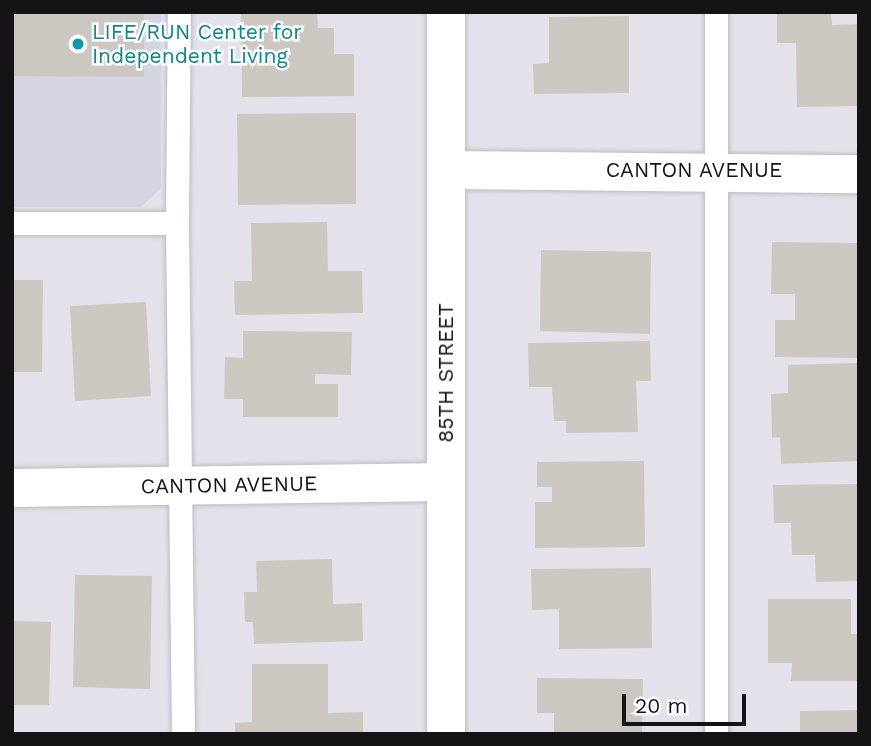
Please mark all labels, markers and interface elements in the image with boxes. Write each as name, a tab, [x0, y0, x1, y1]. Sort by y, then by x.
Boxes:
place label: LIFE/RUN Center for Independent Living	[92, 19, 303, 69]
marker: LIFE/RUN Center for Independent Living	[70, 36, 86, 52]
street label: CANTON AVENUE	[605, 157, 783, 183]
street label: 85TH STREET	[433, 303, 459, 443]
street label: CANTON AVENUE	[140, 471, 318, 499]
scale bar	[626, 680, 750, 724]
text: 20 m	[635, 693, 687, 718]

